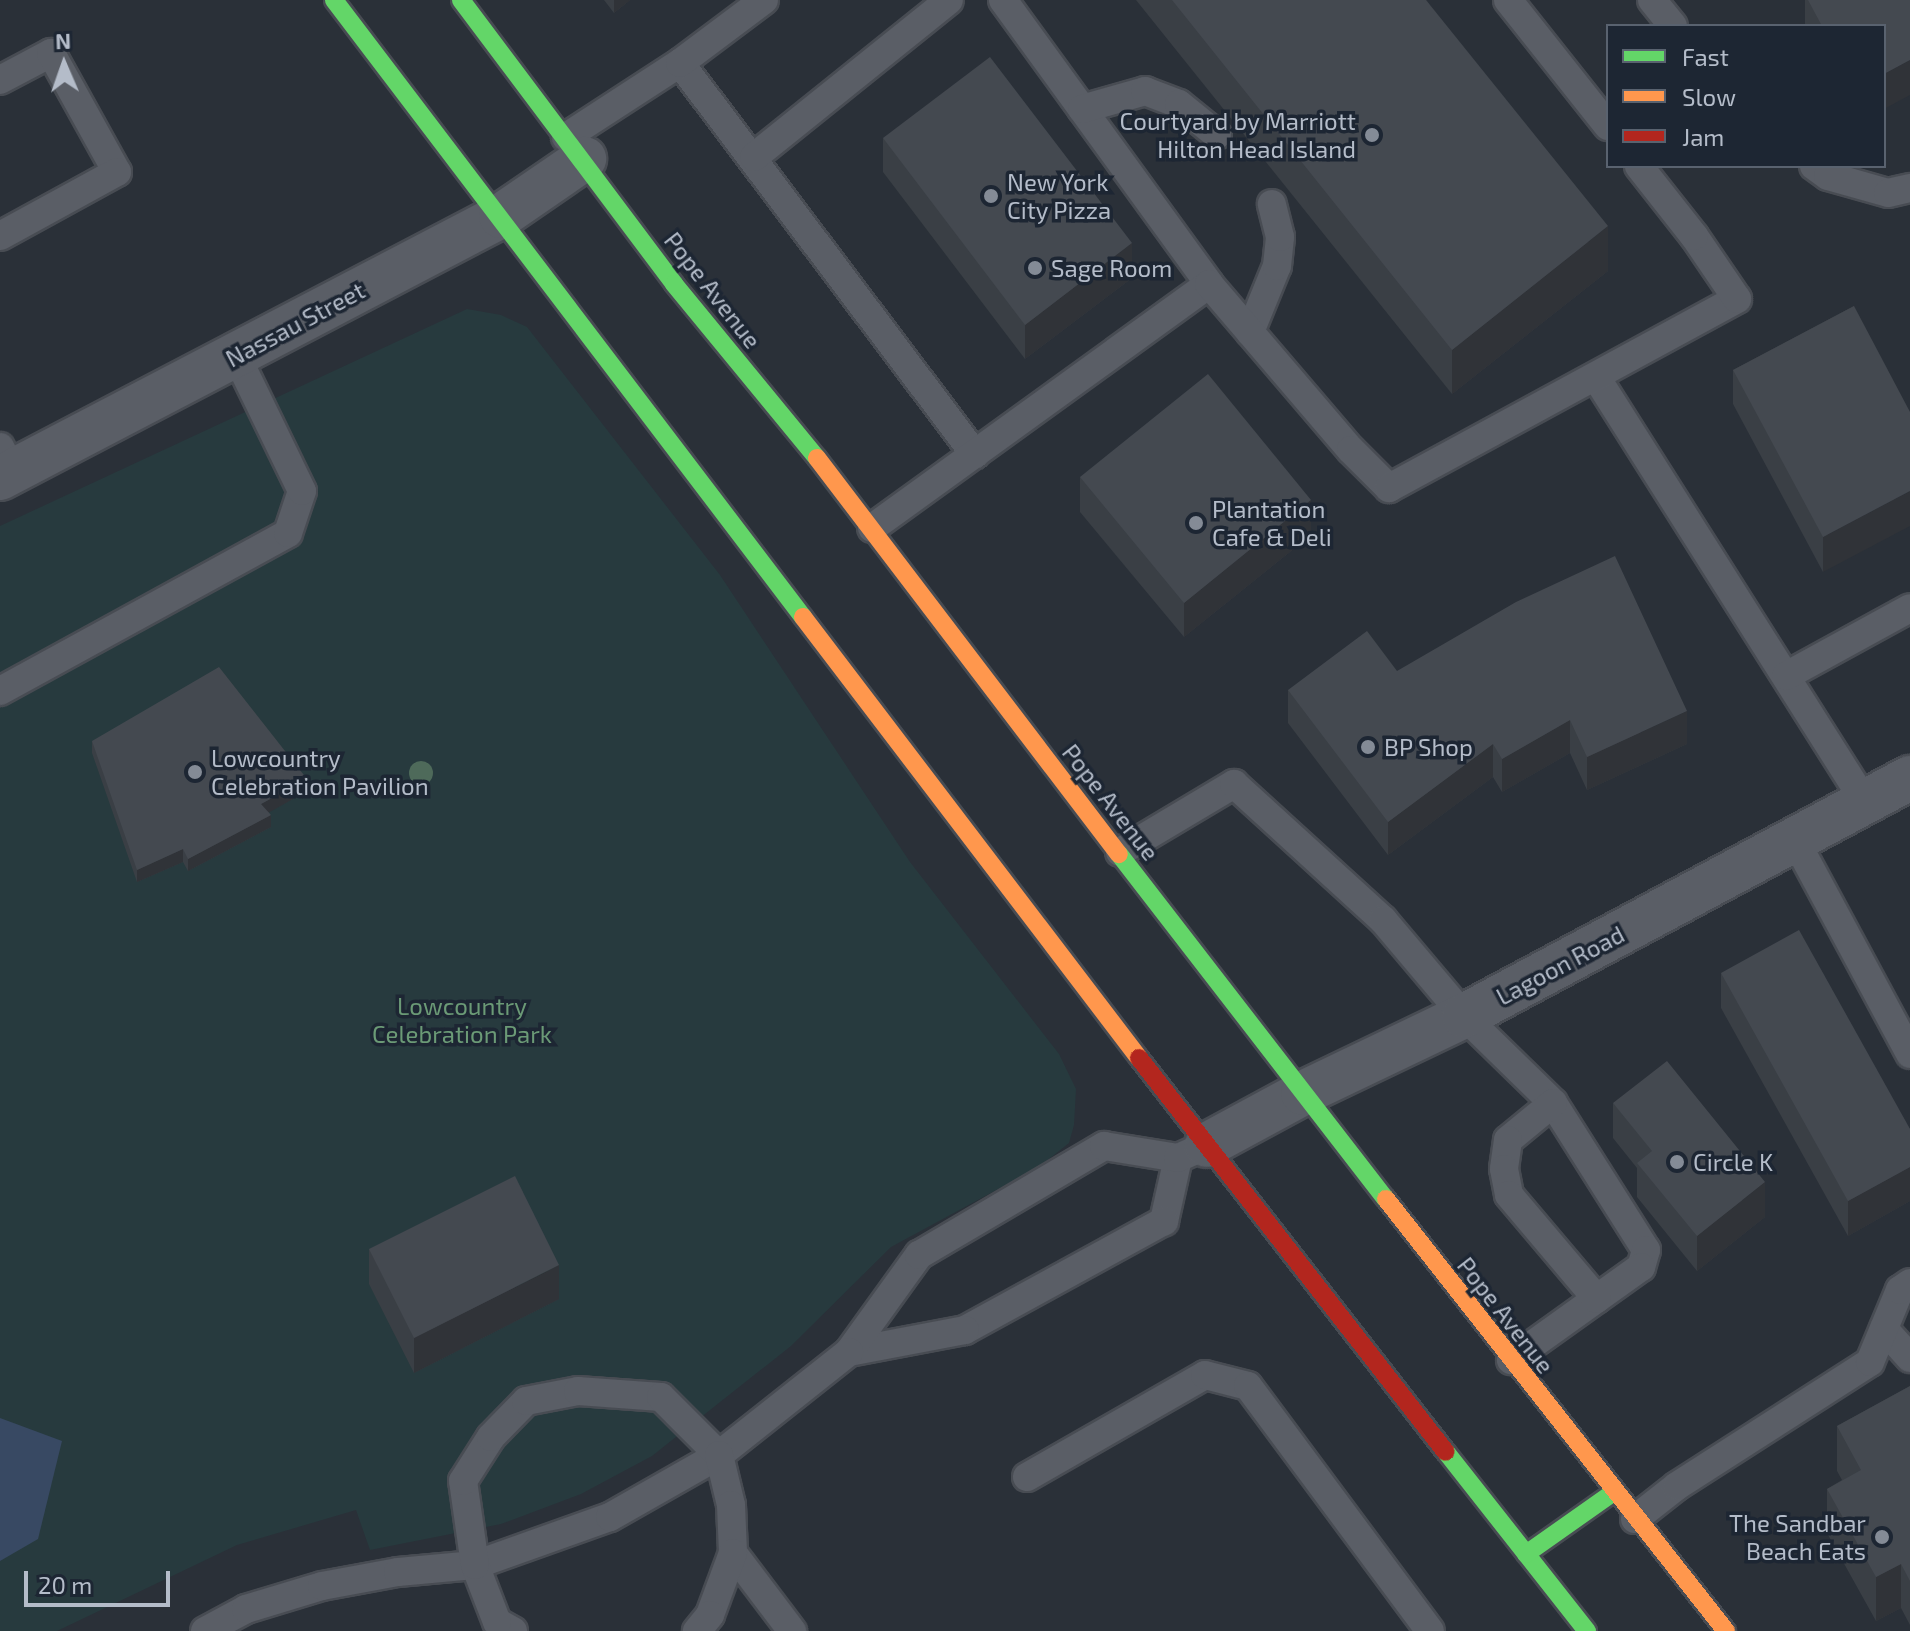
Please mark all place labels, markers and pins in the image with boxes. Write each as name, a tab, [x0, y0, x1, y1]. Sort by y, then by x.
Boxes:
place label: Courtyard by Marriott Hilton Head Island	[1119, 107, 1356, 163]
marker: Courtyard by Marriott Hilton Head Island	[1363, 126, 1381, 144]
place label: New York City Pizza	[1007, 168, 1112, 224]
marker: New York City Pizza	[982, 187, 1000, 205]
place label: Sage Room	[1051, 254, 1172, 282]
marker: Sage Room	[1026, 259, 1044, 277]
place label: Plantation Cafe & Deli	[1212, 495, 1332, 551]
marker: Plantation Cafe & Deli	[1187, 514, 1205, 532]
place label: BP Shop	[1384, 733, 1473, 761]
marker: BP Shop	[1359, 738, 1377, 756]
place label: Lowcountry Celebration Pavilion	[211, 744, 429, 800]
marker: Lowcountry Celebration Pavilion	[186, 763, 204, 781]
place label: Circle K	[1693, 1148, 1773, 1176]
marker: Circle K	[1668, 1153, 1686, 1171]
place label: The Sandbar Beach Eats	[1729, 1509, 1866, 1565]
marker: The Sandbar Beach Eats	[1873, 1528, 1891, 1546]

